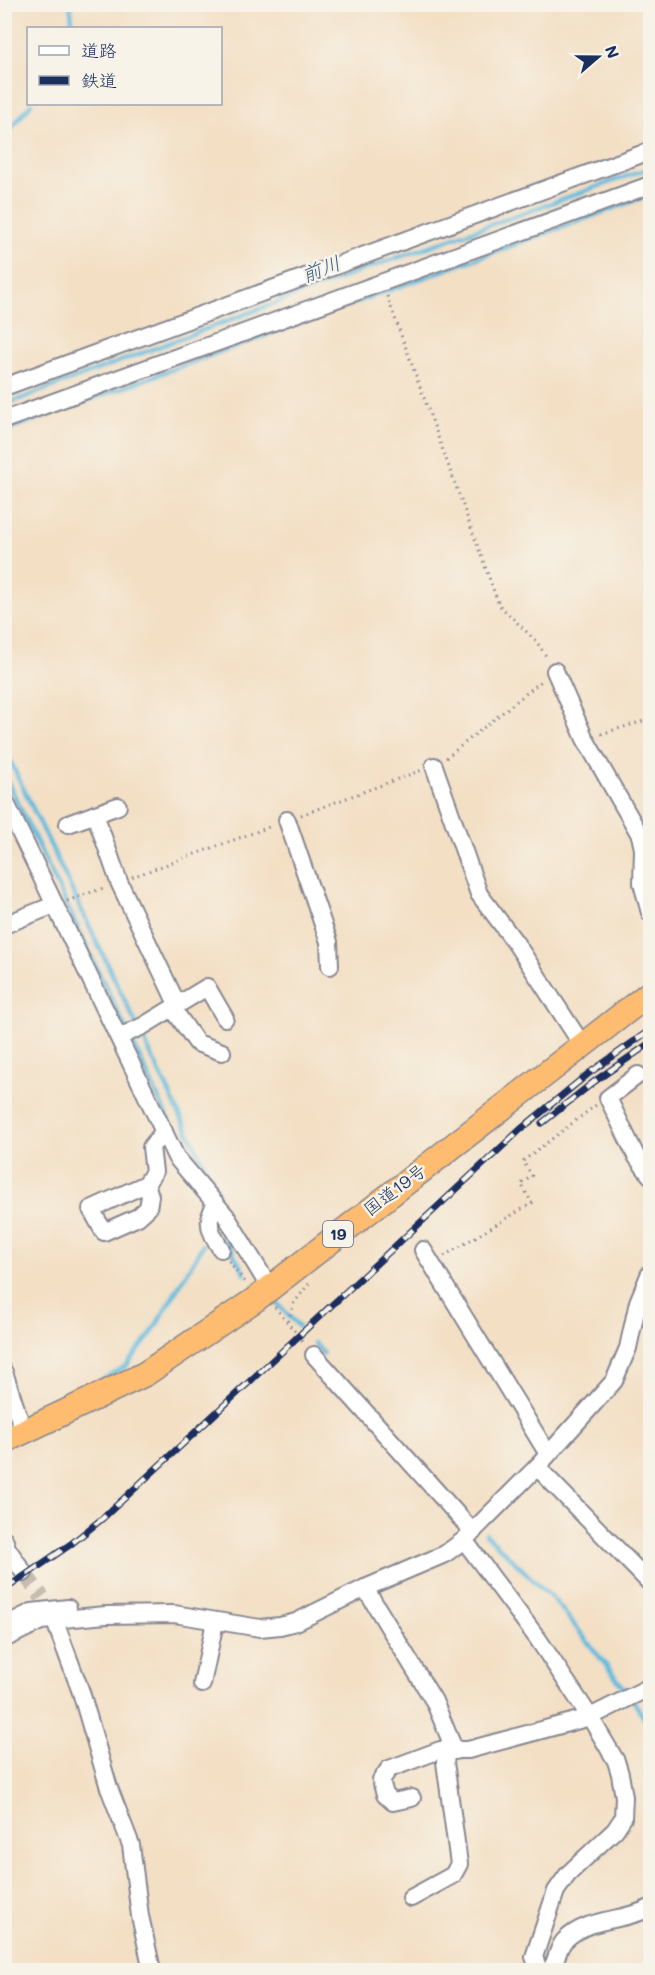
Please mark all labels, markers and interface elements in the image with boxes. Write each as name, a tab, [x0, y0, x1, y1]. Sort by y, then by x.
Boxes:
legend	[27, 27, 222, 105]
north arrow	[568, 27, 628, 87]
text: 道路	[81, 38, 117, 62]
text: N	[601, 42, 625, 61]
text: 鉄道	[81, 68, 117, 92]
water label: 前川	[297, 249, 344, 287]
street label: 国道19号	[358, 1158, 431, 1221]
road number: 19	[323, 1221, 353, 1247]

